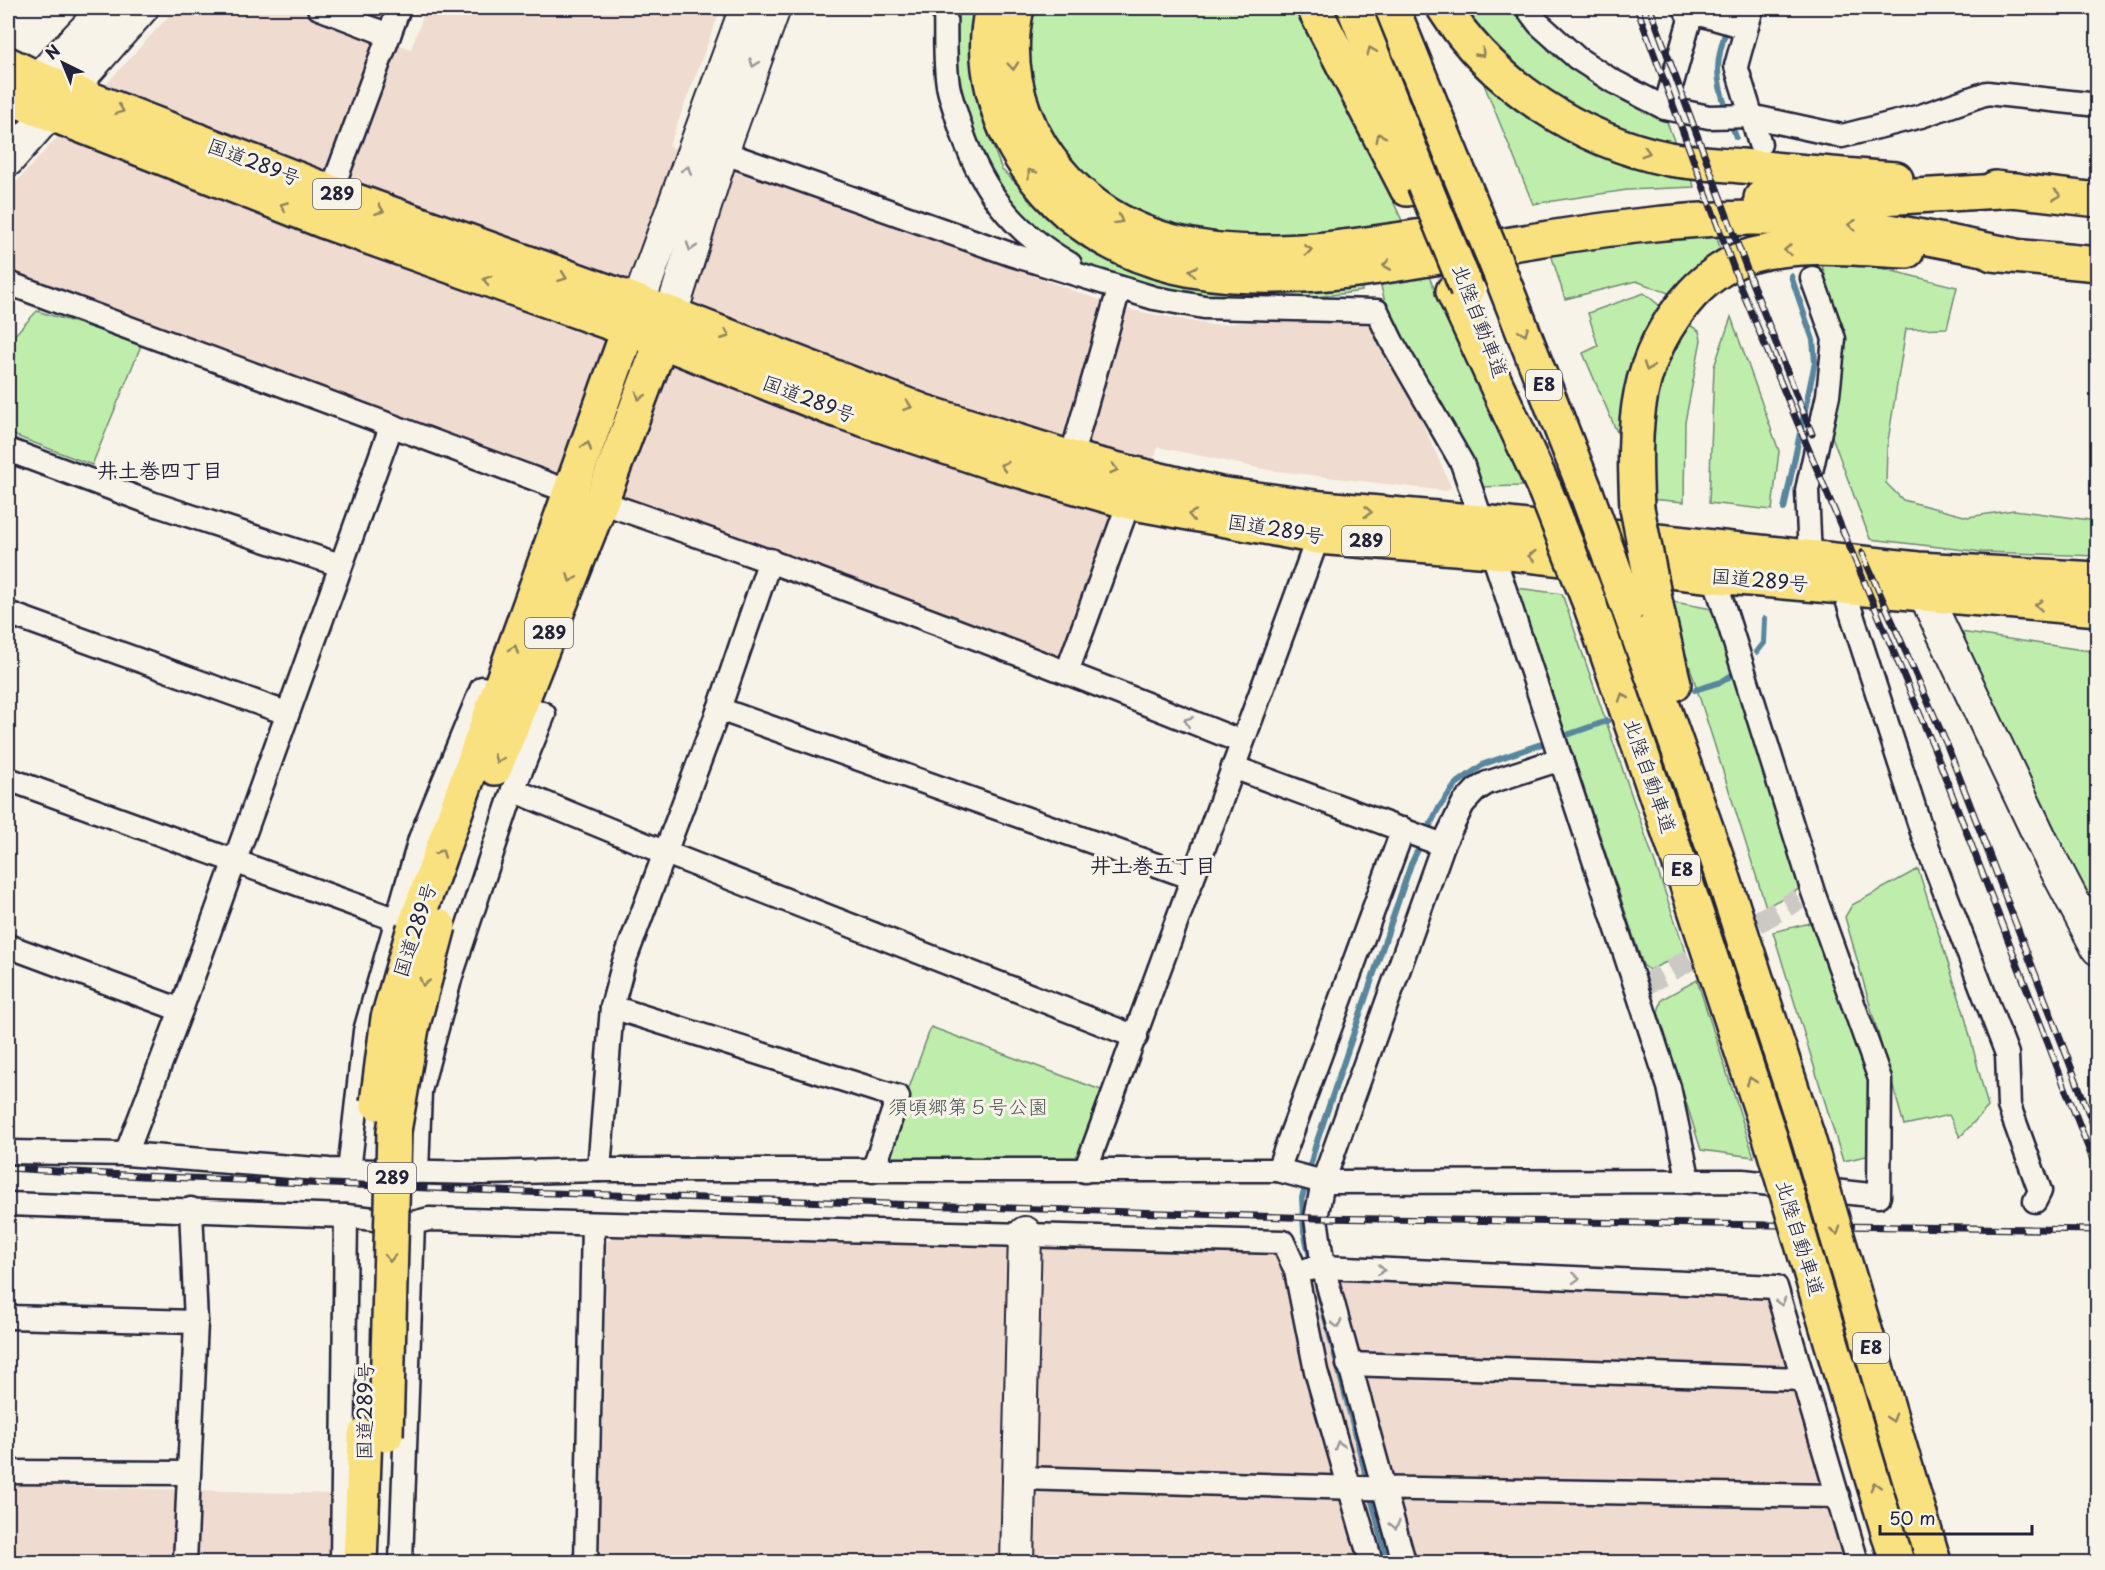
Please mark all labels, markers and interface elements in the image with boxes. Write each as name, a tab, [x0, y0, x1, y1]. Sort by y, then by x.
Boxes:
north arrow	[33, 33, 93, 93]
text: N	[39, 38, 65, 64]
one-way arrow	[1473, 46, 1484, 57]
one-way arrow	[1366, 47, 1379, 57]
one-way arrow	[749, 57, 762, 67]
one-way arrow	[1006, 61, 1019, 70]
one-way arrow	[113, 103, 124, 115]
street label: 国道289号	[203, 129, 306, 193]
one-way arrow	[1376, 132, 1387, 143]
one-way arrow	[1640, 145, 1650, 157]
one-way arrow	[679, 165, 692, 176]
one-way arrow	[1027, 168, 1038, 179]
road number: 289	[313, 179, 361, 209]
one-way arrow	[2052, 188, 2062, 201]
one-way arrow	[279, 201, 290, 213]
one-way arrow	[374, 203, 385, 215]
one-way arrow	[1113, 213, 1123, 224]
one-way arrow	[1847, 219, 1856, 232]
one-way arrow	[686, 241, 699, 252]
one-way arrow	[1783, 243, 1792, 256]
one-way arrow	[1304, 244, 1313, 257]
one-way arrow	[1383, 259, 1392, 271]
street label: 北陸自動車道	[1445, 259, 1516, 382]
one-way arrow	[1189, 265, 1199, 278]
one-way arrow	[558, 269, 568, 282]
one-way arrow	[482, 274, 493, 287]
one-way arrow	[1516, 326, 1529, 337]
one-way arrow	[720, 328, 730, 341]
one-way arrow	[1642, 361, 1655, 372]
street label: 国道289号	[758, 366, 861, 430]
road number: E8	[1526, 370, 1562, 400]
one-way arrow	[635, 390, 648, 400]
one-way arrow	[902, 398, 912, 411]
one-way arrow	[580, 441, 593, 452]
district label: 井土巻四丁目	[97, 453, 223, 485]
one-way arrow	[999, 461, 1010, 473]
one-way arrow	[1108, 462, 1119, 474]
one-way arrow	[1363, 505, 1373, 518]
street label: 国道289号	[1225, 506, 1327, 551]
one-way arrow	[1188, 509, 1198, 522]
road number: 289	[1342, 526, 1390, 556]
one-way arrow	[1527, 550, 1536, 563]
street label: 国道289号	[1710, 560, 1810, 598]
one-way arrow	[566, 571, 578, 582]
one-way arrow	[2035, 598, 2044, 611]
road number: 289	[525, 618, 573, 648]
one-way arrow	[507, 645, 519, 656]
one-way arrow	[1617, 692, 1630, 703]
street label: 北陸自動車道	[1617, 714, 1685, 837]
one-way arrow	[1183, 715, 1193, 728]
one-way arrow	[493, 753, 506, 764]
one-way arrow	[434, 848, 447, 859]
district label: 井土巻五丁目	[1090, 848, 1216, 880]
road number: E8	[1664, 855, 1700, 885]
street label: 国道289号	[385, 878, 443, 981]
one-way arrow	[418, 977, 431, 987]
one-way arrow	[1746, 1076, 1759, 1087]
park label: 須頃郷第５号公園	[888, 1091, 1048, 1121]
road number: 289	[368, 1163, 416, 1193]
street label: 北陸自動車道	[1769, 1176, 1833, 1299]
one-way arrow	[1829, 1225, 1841, 1236]
one-way arrow	[383, 1254, 396, 1263]
one-way arrow	[1377, 1263, 1386, 1276]
one-way arrow	[1572, 1272, 1581, 1285]
one-way arrow	[1774, 1296, 1786, 1306]
one-way arrow	[1330, 1319, 1343, 1329]
road number: E8	[1853, 1333, 1889, 1363]
street label: 国道289号	[348, 1362, 380, 1460]
one-way arrow	[1885, 1412, 1897, 1423]
one-way arrow	[1334, 1440, 1346, 1451]
one-way arrow	[1870, 1481, 1882, 1492]
scale bar	[1880, 1498, 2032, 1536]
text: 50 m	[1889, 1504, 1936, 1531]
one-way arrow	[1388, 1519, 1400, 1530]

